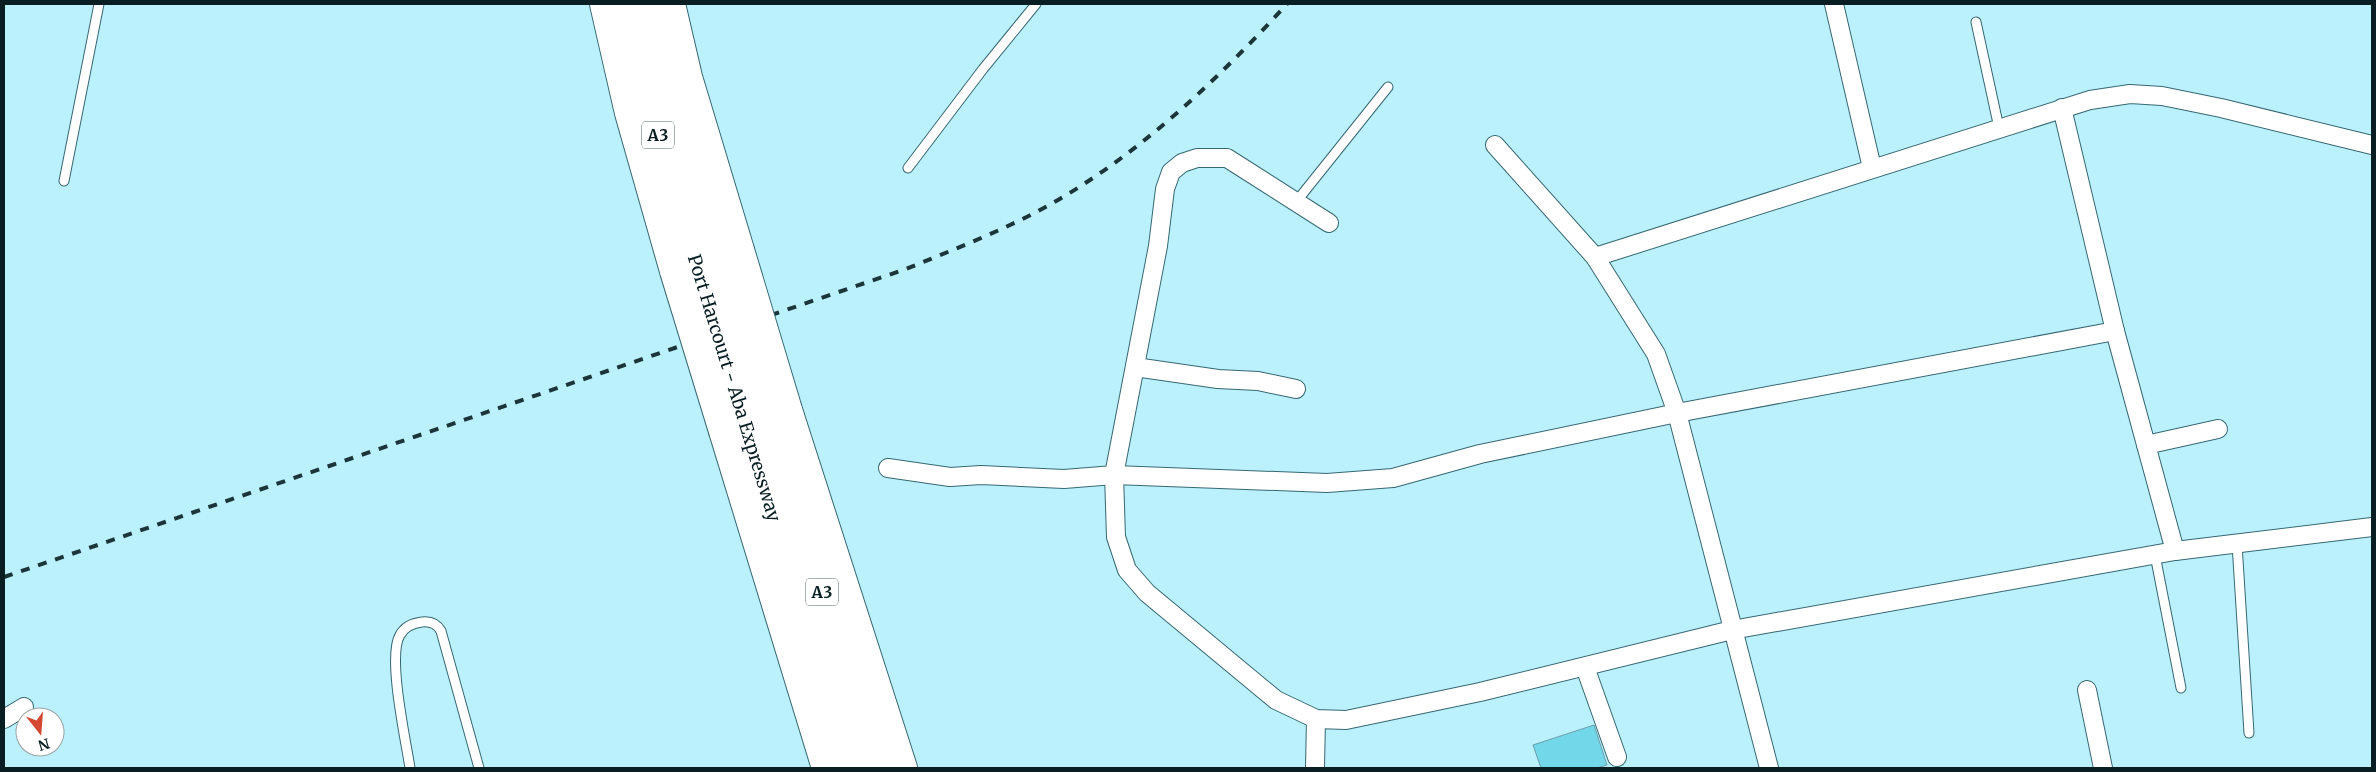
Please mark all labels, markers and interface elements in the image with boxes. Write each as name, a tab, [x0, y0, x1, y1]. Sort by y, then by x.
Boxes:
road number: A3	[642, 122, 674, 148]
street label: Port Harcourt - Aba Expressway	[683, 252, 786, 525]
road number: A3	[806, 578, 838, 606]
north arrow	[15, 707, 65, 757]
text: N	[36, 734, 52, 755]

